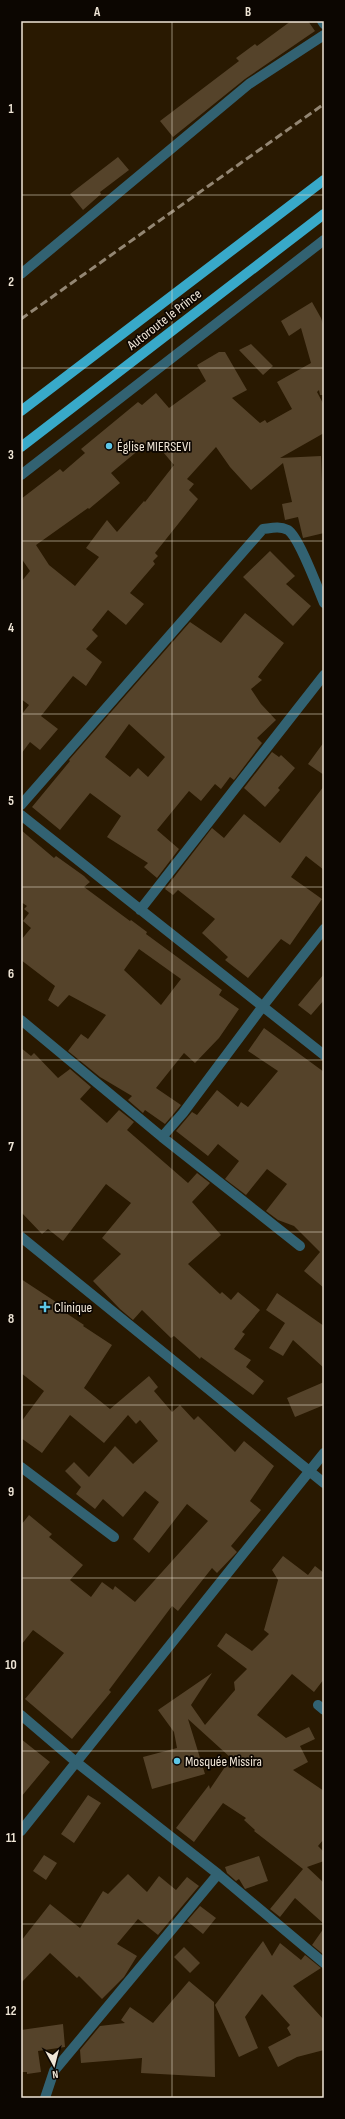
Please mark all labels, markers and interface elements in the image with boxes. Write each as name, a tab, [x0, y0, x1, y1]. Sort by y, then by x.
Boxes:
text: A	[93, 4, 101, 20]
text: B	[245, 4, 251, 20]
text: 1	[8, 101, 14, 117]
text: 2	[8, 274, 14, 290]
street label: Autoroute le Prince	[123, 285, 205, 354]
place label: Église MIERSEVI	[117, 438, 191, 455]
marker: Église MIERSEVI	[104, 441, 114, 451]
text: 3	[8, 447, 14, 463]
text: 4	[8, 620, 14, 636]
text: 5	[8, 793, 14, 809]
text: 6	[8, 966, 14, 982]
text: 7	[8, 1139, 14, 1155]
place label: Clinique	[54, 1299, 92, 1316]
marker: Clinique	[39, 1301, 51, 1313]
text: 8	[8, 1311, 14, 1327]
text: 9	[8, 1484, 14, 1500]
text: 10	[5, 1657, 17, 1673]
place label: Mosquée Missira	[185, 1753, 262, 1770]
marker: Mosquée Missira	[172, 1756, 182, 1766]
text: 11	[6, 1830, 16, 1846]
text: 12	[6, 2003, 17, 2019]
north arrow	[34, 2045, 74, 2085]
text: N	[51, 2068, 59, 2081]

